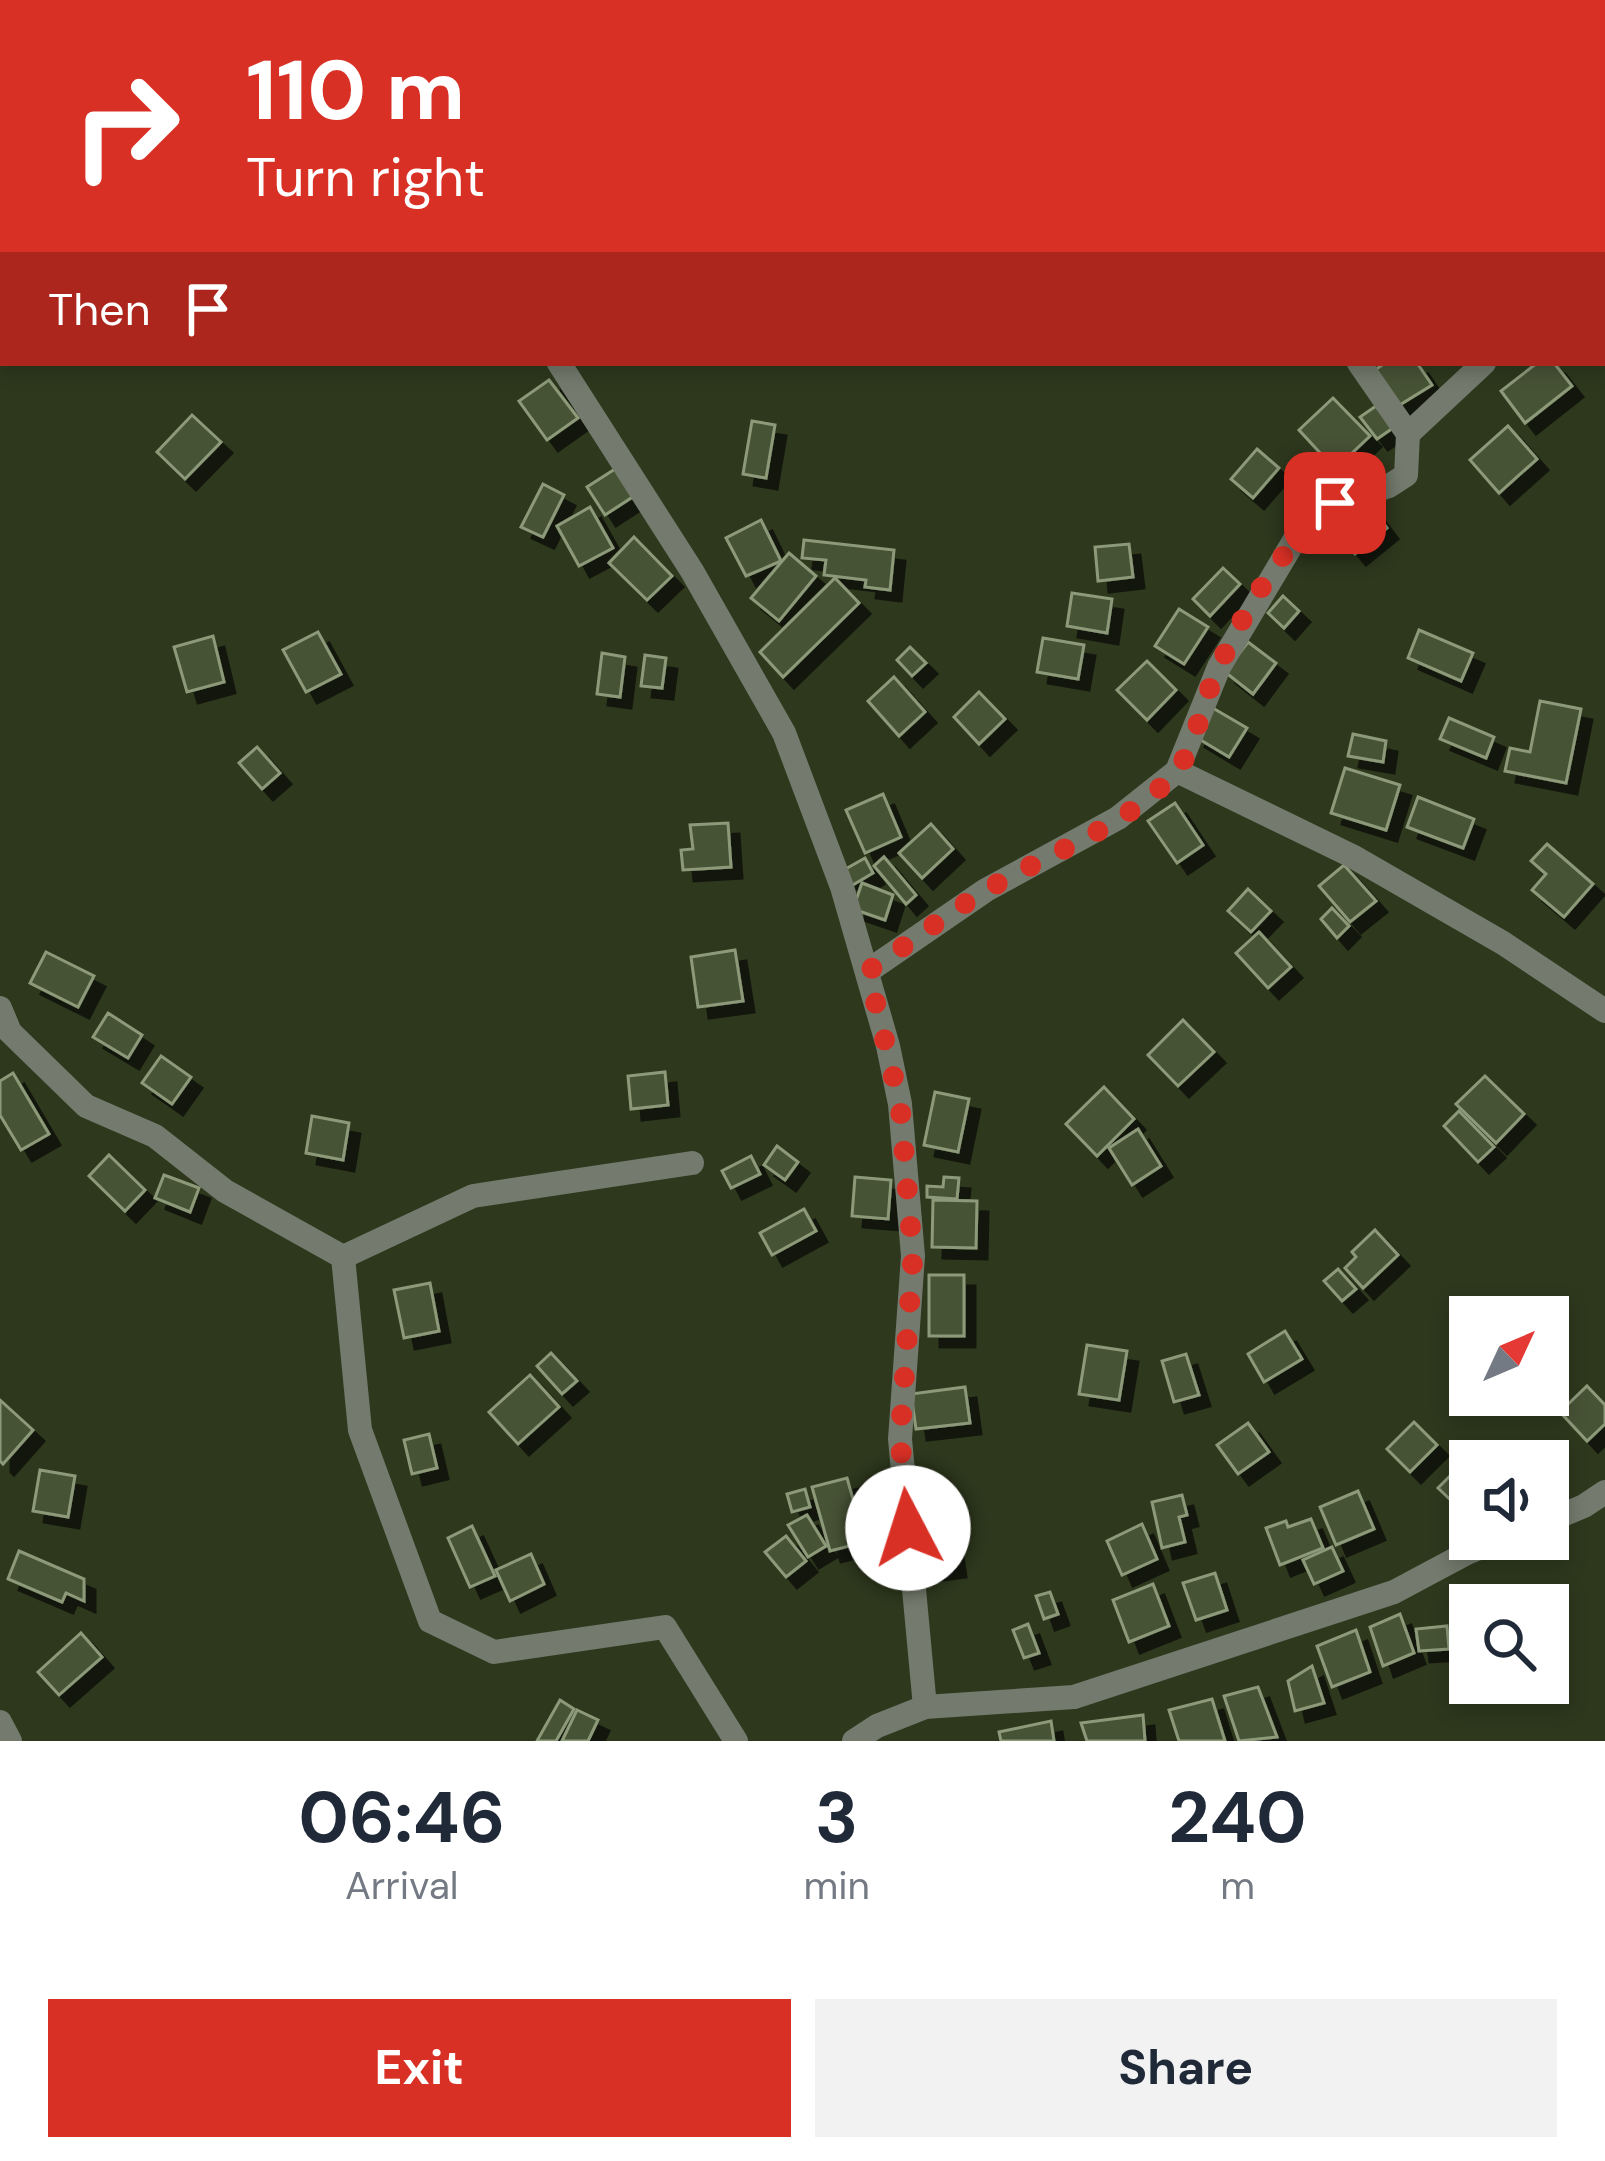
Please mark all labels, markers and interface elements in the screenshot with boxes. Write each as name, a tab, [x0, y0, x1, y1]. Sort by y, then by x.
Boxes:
text: 110 m	[246, 36, 465, 145]
icon: right	[48, 48, 204, 204]
text: Turn right	[246, 142, 485, 213]
icon: arrive	[175, 276, 241, 342]
text: Then	[48, 280, 151, 339]
pin	[1284, 452, 1386, 554]
icon: arrive	[1302, 470, 1368, 536]
north arrow	[1449, 1296, 1569, 1416]
map controls	[1449, 1296, 1569, 1704]
button: sound	[1449, 1440, 1569, 1560]
position arrow	[845, 1465, 971, 1591]
button: search	[1449, 1584, 1569, 1704]
text: 06:46	[298, 1771, 505, 1864]
text: 3	[815, 1771, 858, 1864]
text: 240	[1168, 1771, 1307, 1864]
text: Arrival	[345, 1860, 459, 1911]
text: min	[804, 1860, 870, 1911]
text: m	[1220, 1860, 1255, 1911]
button: Exit	[48, 1999, 791, 2137]
button: Share	[815, 1999, 1557, 2137]

